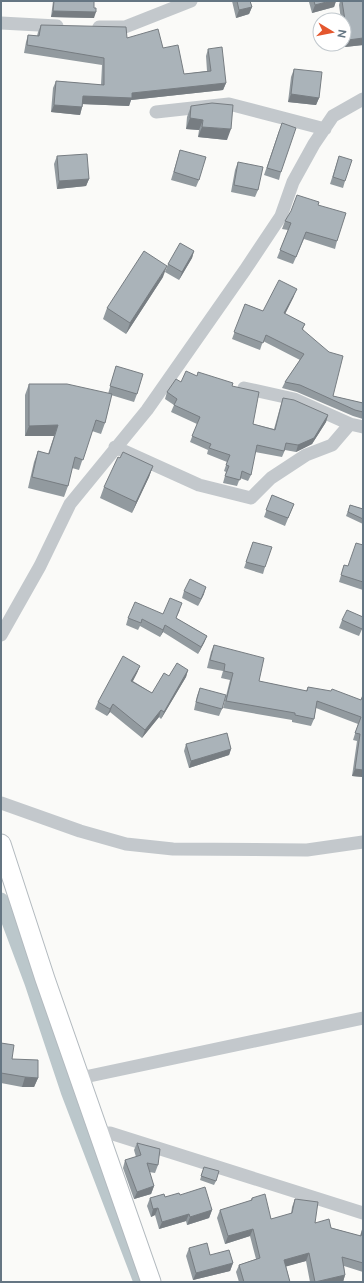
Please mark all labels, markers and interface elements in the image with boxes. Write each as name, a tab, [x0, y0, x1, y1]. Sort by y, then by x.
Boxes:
north arrow	[312, 12, 352, 52]
text: N	[335, 28, 349, 39]

